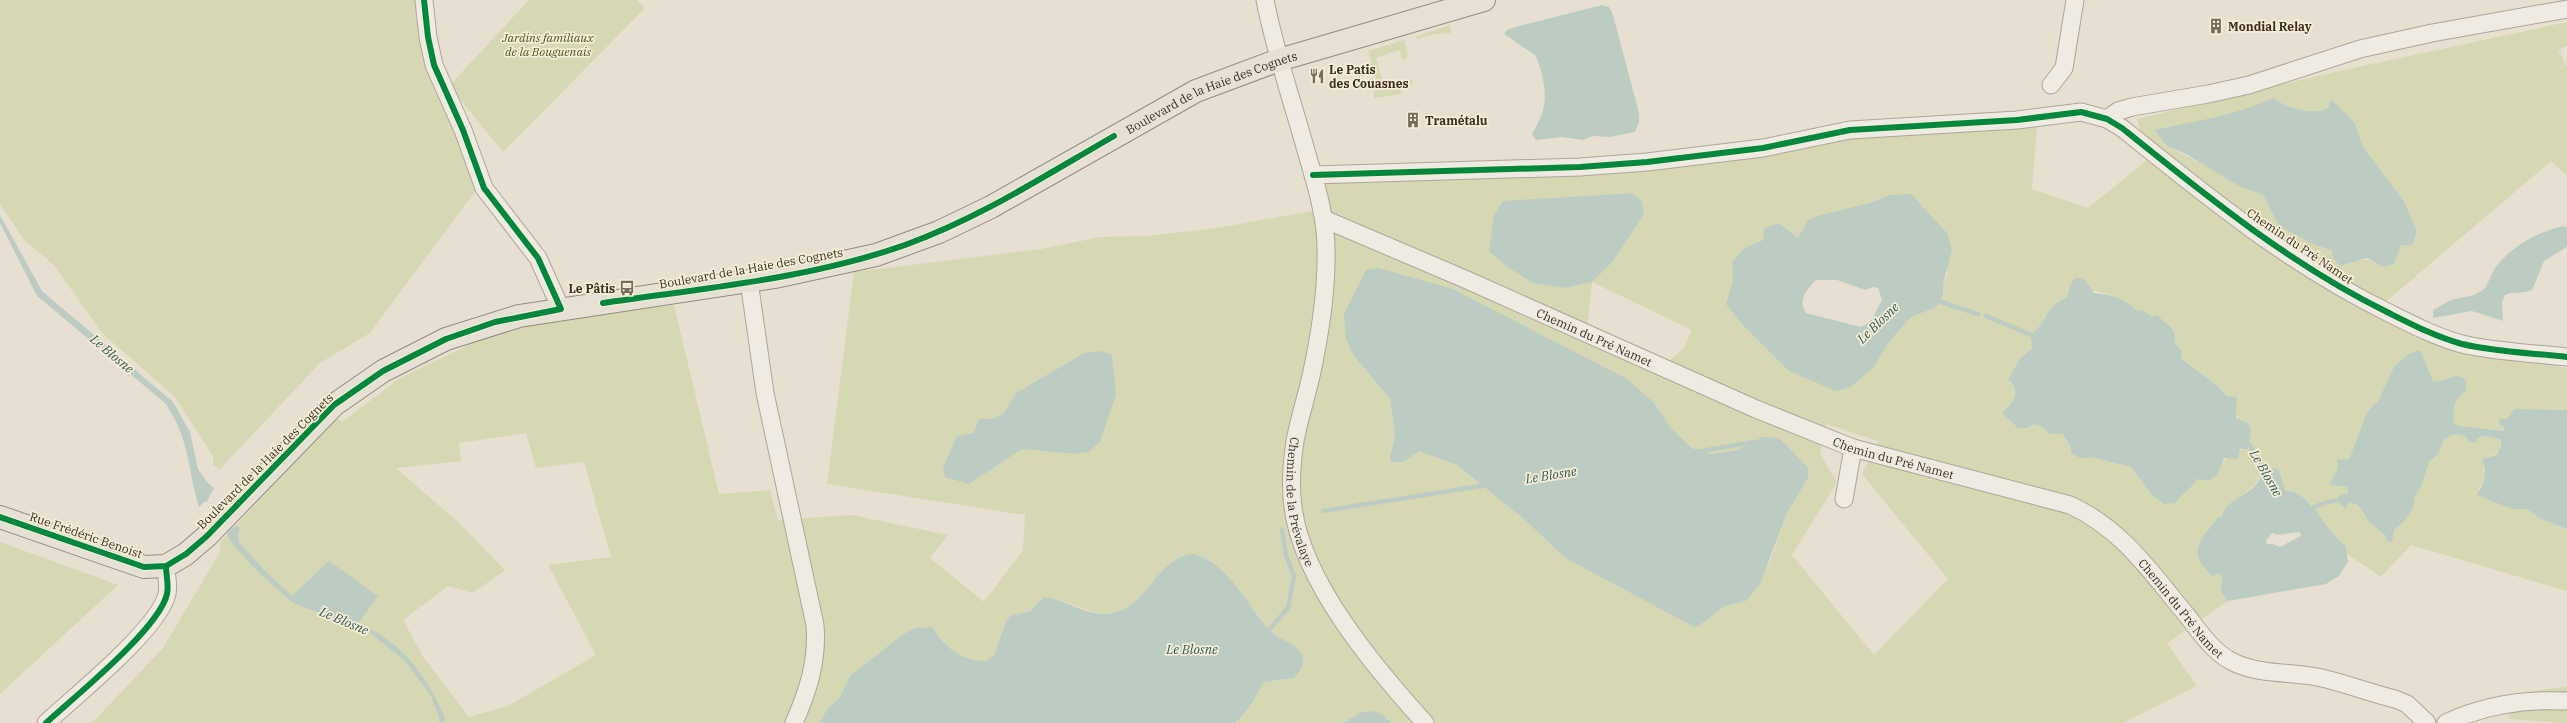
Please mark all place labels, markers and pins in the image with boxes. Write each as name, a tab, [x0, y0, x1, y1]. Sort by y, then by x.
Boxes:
building icon: Mondial Relay	[2207, 17, 2225, 35]
place label: Mondial Relay	[2228, 19, 2312, 34]
place label: Le Patis des Couasnes	[1329, 62, 1409, 91]
restaurant icon: Le Patis des Couasnes	[1308, 67, 1326, 85]
building icon: Tramétalu	[1404, 111, 1422, 129]
place label: Tramétalu	[1425, 113, 1488, 128]
bus stop icon: Le Pâtis	[618, 279, 636, 297]
place label: Le Pâtis	[568, 281, 615, 296]

